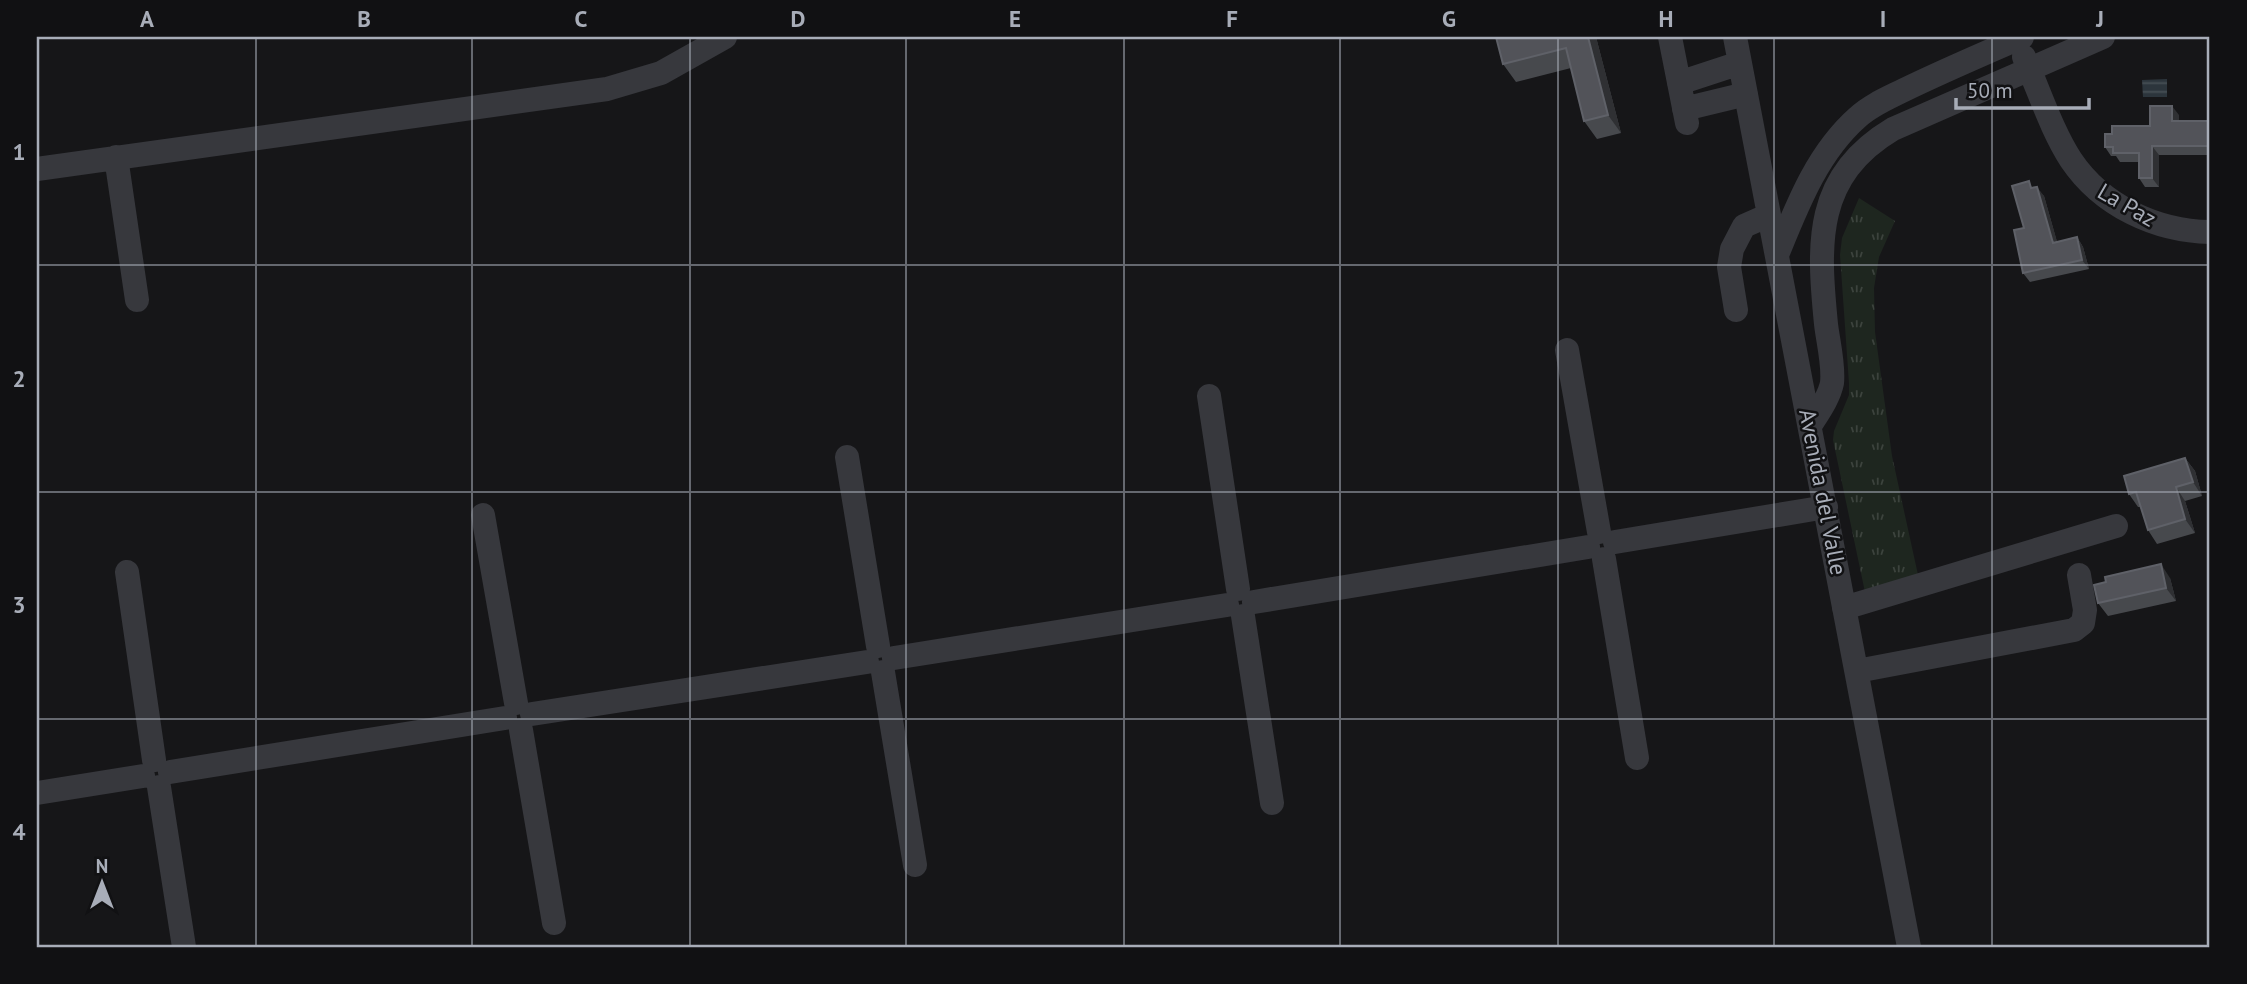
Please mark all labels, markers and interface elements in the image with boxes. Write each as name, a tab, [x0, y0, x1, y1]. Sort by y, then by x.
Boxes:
text: A	[140, 4, 154, 33]
text: B	[357, 4, 371, 33]
text: C	[575, 4, 588, 33]
text: D	[791, 4, 805, 33]
text: E	[1009, 4, 1021, 33]
text: F	[1226, 4, 1238, 33]
text: G	[1442, 4, 1456, 33]
text: H	[1659, 4, 1673, 33]
text: I	[1880, 4, 1886, 33]
text: J	[2095, 4, 2104, 33]
scale bar	[1956, 66, 2090, 110]
text: 50 m	[1967, 77, 2013, 104]
text: 1	[12, 137, 26, 166]
street label: La Paz	[2093, 176, 2162, 233]
text: 2	[12, 364, 26, 393]
street label: Avenida del Valle	[1793, 406, 1854, 577]
text: 3	[12, 590, 26, 619]
text: 4	[12, 817, 26, 846]
north arrow	[66, 848, 136, 918]
text: N	[96, 854, 108, 878]

